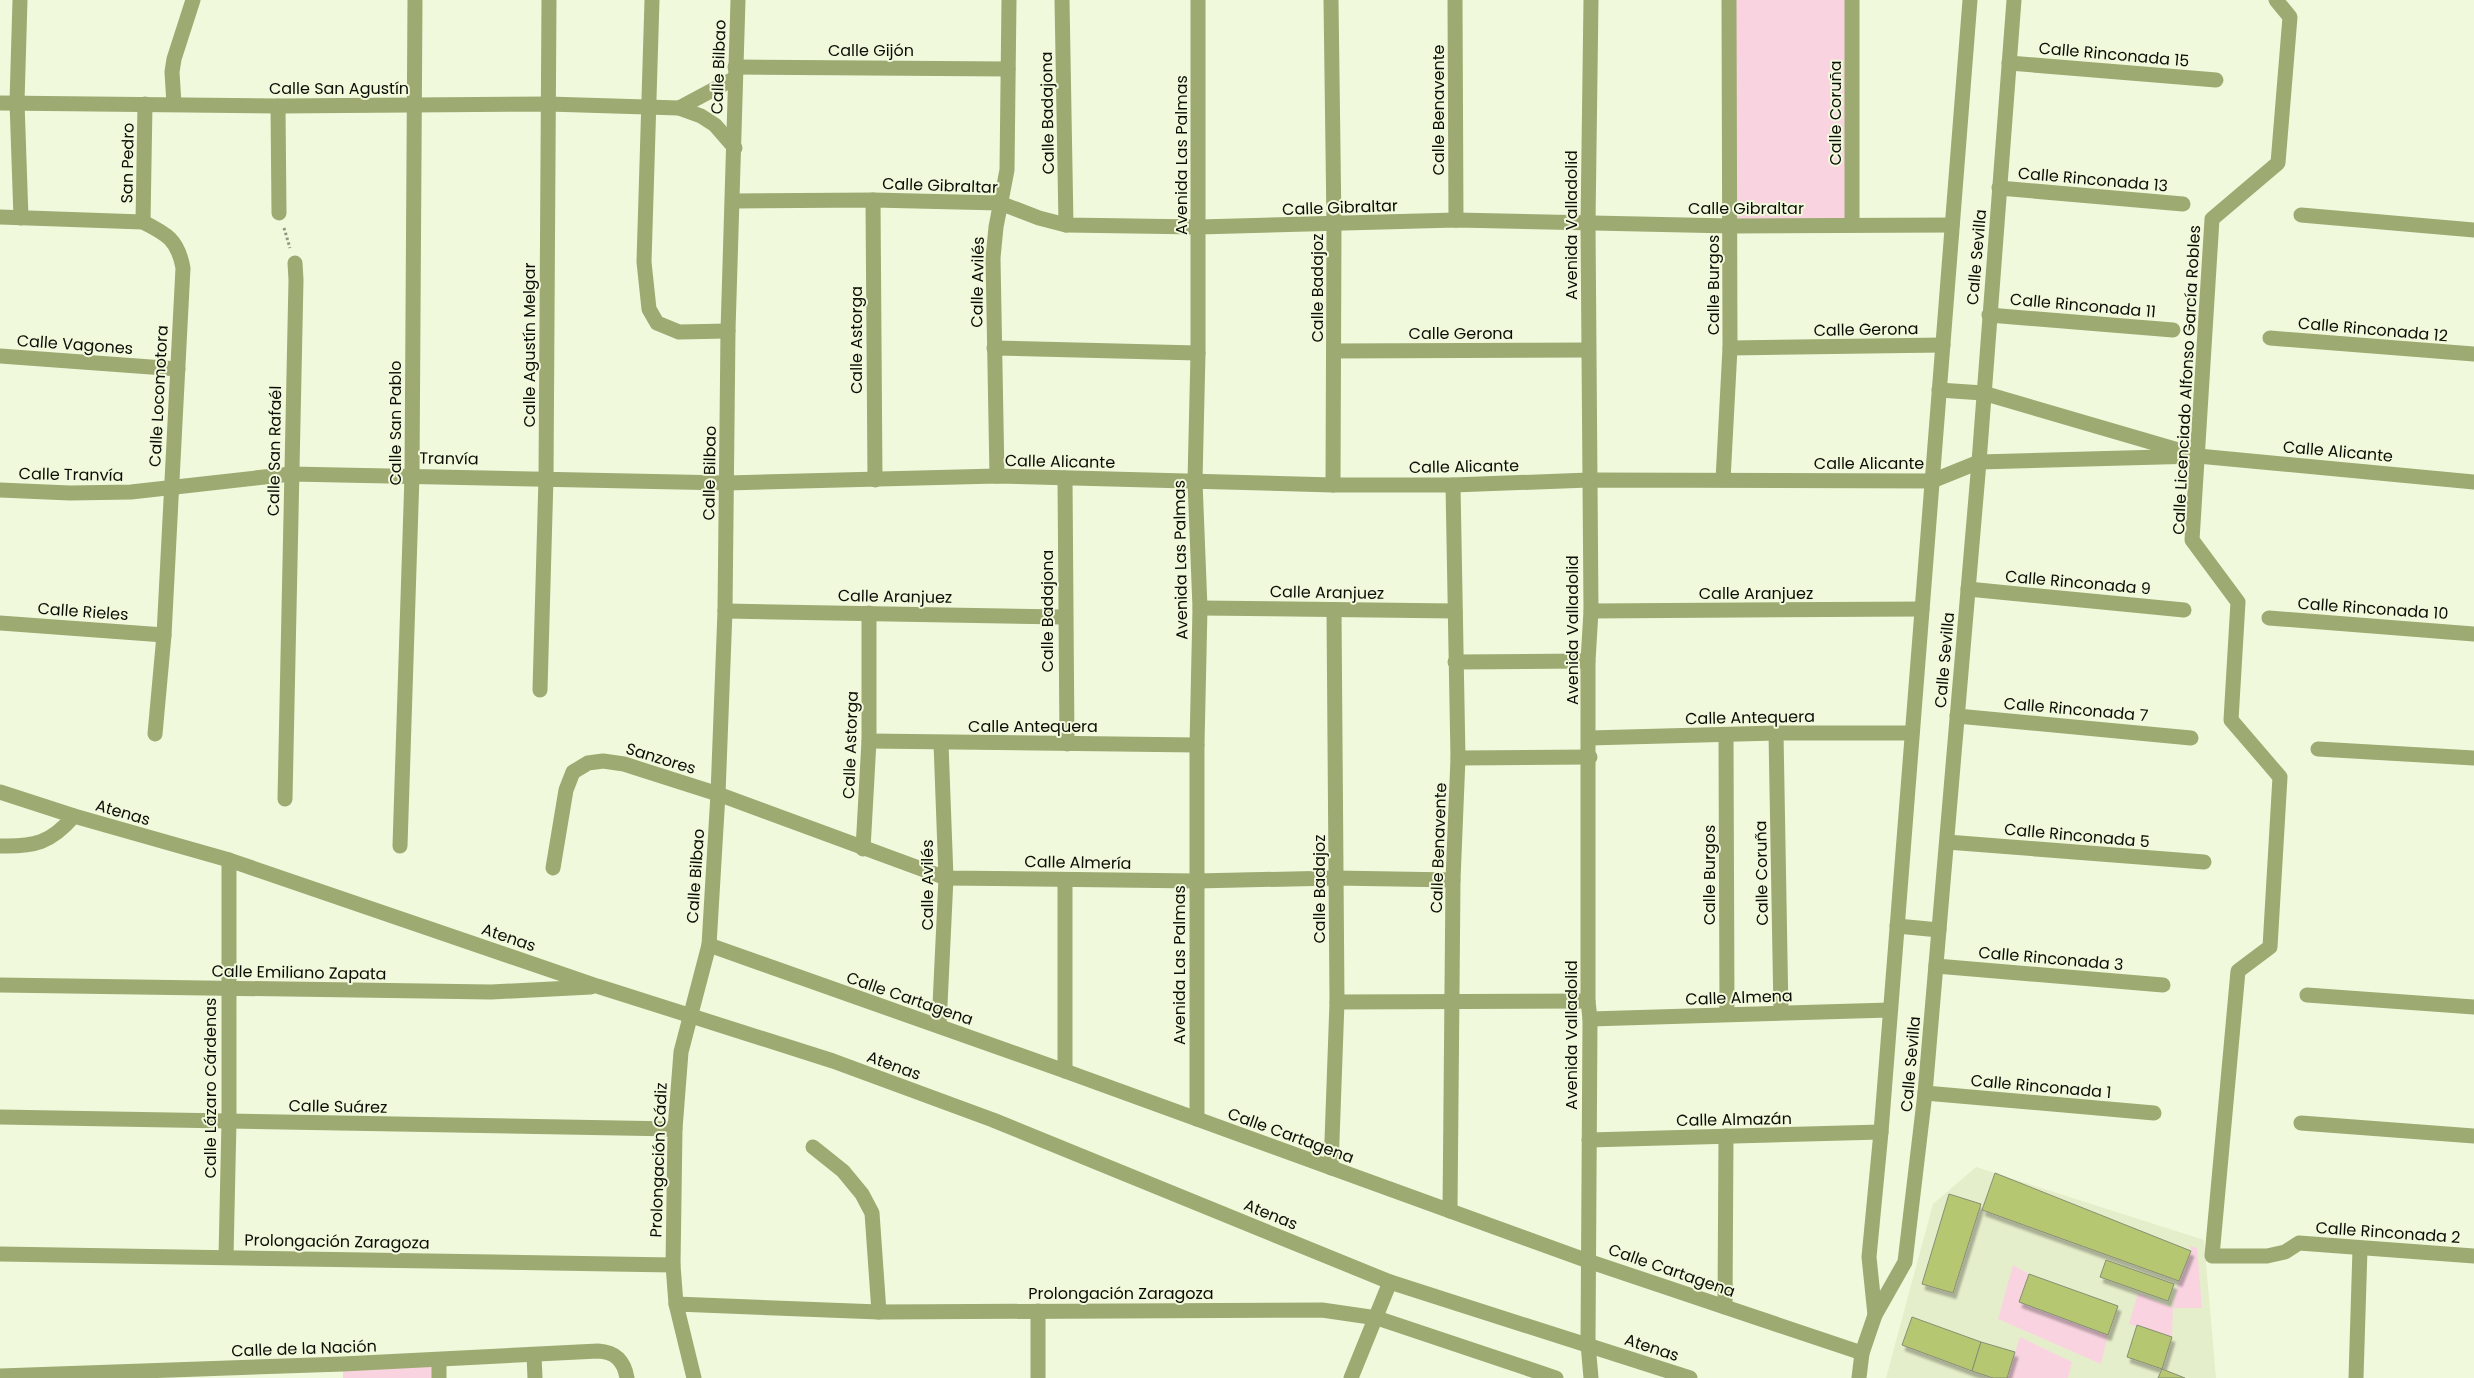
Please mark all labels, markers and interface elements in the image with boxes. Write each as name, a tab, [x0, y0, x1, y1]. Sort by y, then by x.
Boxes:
street label: Calle Bilbao	[705, 19, 732, 115]
street label: Calle Rinconada 15	[2038, 36, 2190, 73]
street label: Calle Gijón	[828, 39, 914, 62]
street label: Calle Benavente	[1427, 44, 1450, 175]
street label: Calle Badajona	[1035, 51, 1060, 175]
street label: Calle Coruña	[1824, 60, 1847, 166]
street label: Avenida Las Palmas	[1170, 75, 1193, 235]
street label: Calle San Agustín	[269, 77, 409, 100]
street label: San Pedro	[115, 122, 140, 204]
street label: Avenida Valladolid	[1560, 150, 1583, 300]
street label: Calle Rinconada 13	[2017, 161, 2169, 198]
street label: Calle Gibraltar	[882, 172, 998, 199]
street label: Calle Gibraltar	[1282, 194, 1398, 221]
street label: Calle Gibraltar	[1688, 197, 1804, 220]
street label: Calle Sevilla	[1961, 208, 1992, 306]
street label: Calle Licenciado Alfonso García Robles	[2167, 225, 2206, 535]
street label: Calle Badajoz	[1306, 234, 1329, 342]
street label: Calle Burgos	[1702, 235, 1725, 335]
street label: Calle Avilés	[965, 236, 990, 328]
street label: Calle Agustín Melgar	[518, 263, 541, 427]
street label: Calle Astorga	[845, 286, 868, 394]
street label: Calle Rinconada 11	[2009, 288, 2157, 323]
street label: Calle Rinconada 12	[2297, 311, 2449, 348]
street label: Calle Gerona	[1813, 317, 1919, 342]
street label: Calle Gerona	[1409, 322, 1513, 345]
street label: Calle Locomotora	[143, 325, 174, 467]
street label: Calle Vagones	[16, 329, 134, 360]
street label: Calle San Pablo	[384, 360, 407, 486]
street label: Calle San Rafaél	[262, 386, 287, 516]
street label: Calle Bilbao	[697, 425, 722, 521]
street label: Calle Alicante	[2282, 435, 2394, 468]
street label: Tranvía	[419, 446, 479, 471]
street label: Calle Alicante	[1005, 449, 1115, 474]
street label: Calle Alicante	[1814, 452, 1924, 475]
street label: Calle Alicante	[1409, 454, 1519, 479]
street label: Calle Tranvía	[18, 462, 124, 487]
street label: Avenida Las Palmas	[1168, 480, 1193, 640]
street label: Calle Badajona	[1036, 550, 1059, 672]
street label: Avenida Valladolid	[1561, 555, 1584, 705]
street label: Calle Rinconada 9	[2004, 565, 2152, 600]
street label: Calle Aranjuez	[1270, 580, 1384, 605]
street label: Calle Aranjuez	[1699, 582, 1813, 605]
street label: Calle Aranjuez	[838, 584, 952, 609]
street label: Calle Rinconada 10	[2297, 592, 2449, 625]
street label: Calle Rieles	[37, 597, 129, 626]
street label: Calle Sevilla	[1929, 611, 1960, 709]
street label: Calle Astorga	[837, 691, 864, 799]
street label: Calle Rinconada 7	[2003, 692, 2149, 727]
street label: Calle Antequera	[1685, 705, 1815, 730]
street label: Calle Antequera	[968, 715, 1098, 738]
street label: Sanzores	[623, 737, 699, 780]
street label: Calle Benavente	[1425, 782, 1452, 914]
street label: Atenas	[93, 794, 153, 831]
street label: Calle Rinconada 5	[2003, 818, 2151, 853]
street label: Calle Coruña	[1749, 820, 1774, 926]
street label: Calle Burgos	[1698, 825, 1721, 925]
street label: Calle Bilbao	[681, 828, 710, 924]
street label: Calle Badajoz	[1308, 835, 1331, 943]
street label: Calle Avilés	[916, 839, 939, 931]
street label: Calle Almería	[1024, 850, 1132, 875]
street label: Avenida Las Palmas	[1168, 885, 1191, 1045]
street label: Atenas	[479, 917, 539, 957]
street label: Calle Rinconada 3	[1977, 941, 2124, 976]
street label: Calle Emiliano Zapata	[211, 959, 387, 986]
street label: Avenida Valladolid	[1560, 960, 1583, 1110]
street label: Calle Cartagena	[843, 966, 976, 1031]
street label: Calle Almena	[1685, 984, 1793, 1011]
street label: Calle Lázaro Cárdenas	[199, 998, 222, 1178]
street label: Calle Sevilla	[1895, 1015, 1926, 1113]
street label: Atenas	[864, 1045, 924, 1086]
street label: Calle Rinconada 1	[1970, 1069, 2112, 1104]
street label: Prolongación Cádiz	[644, 1082, 673, 1238]
street label: Calle Suárez	[288, 1094, 388, 1119]
street label: Calle Cartagena	[1224, 1102, 1357, 1169]
street label: Calle Almazán	[1676, 1107, 1792, 1132]
street label: Atenas	[1241, 1193, 1301, 1236]
street label: Calle Rinconada 2	[2315, 1216, 2461, 1249]
street label: Prolongación Zaragoza	[244, 1228, 430, 1255]
street label: Calle Cartagena	[1605, 1238, 1738, 1303]
street label: Prolongación Zaragoza	[1028, 1282, 1214, 1305]
street label: Atenas	[1622, 1328, 1682, 1367]
street label: Calle de la Nación	[231, 1334, 377, 1363]

